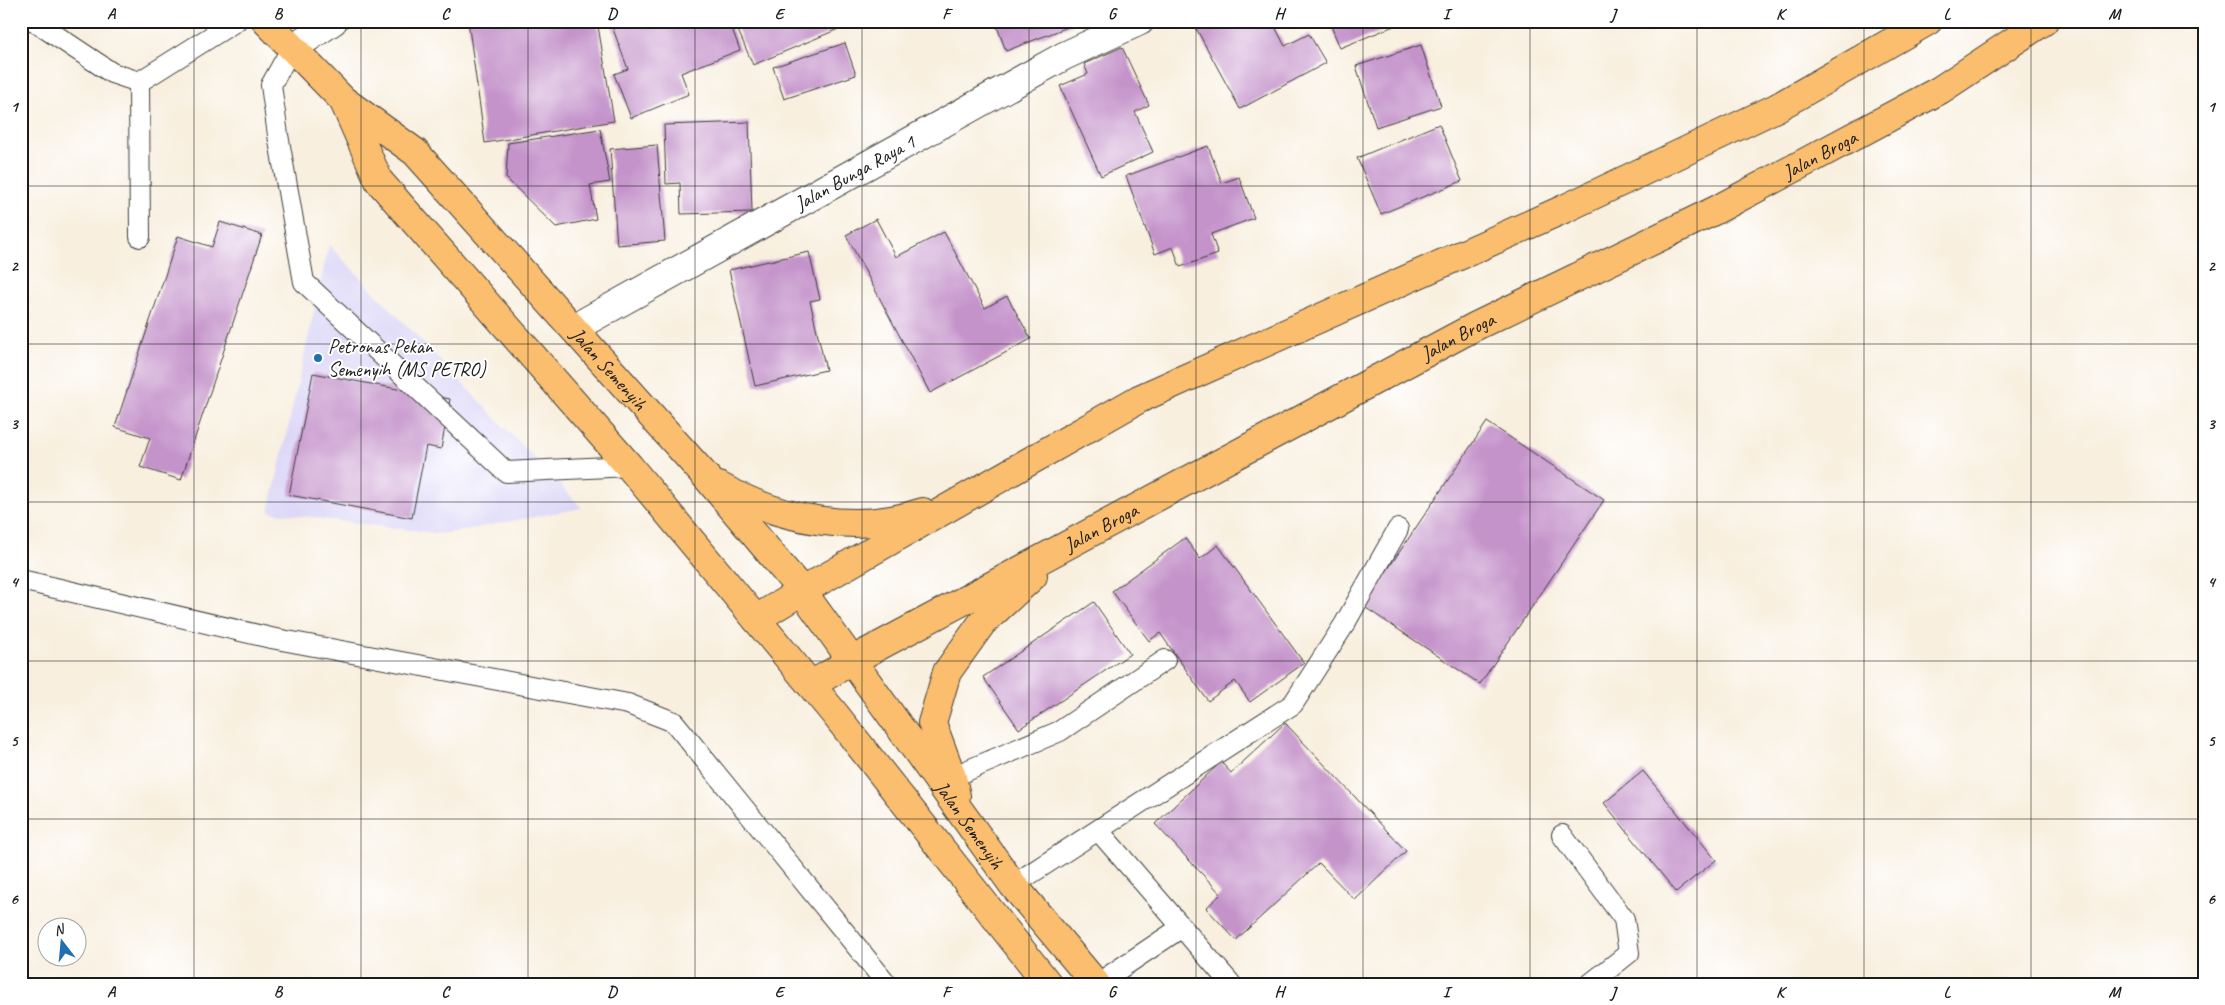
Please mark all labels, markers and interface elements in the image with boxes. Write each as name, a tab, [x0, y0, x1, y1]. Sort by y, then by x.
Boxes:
text: A	[107, 4, 117, 24]
text: B	[274, 4, 284, 24]
text: C	[441, 4, 451, 24]
text: D	[607, 4, 618, 24]
text: E	[775, 4, 786, 24]
text: F	[942, 4, 953, 24]
text: G	[1108, 4, 1118, 24]
text: H	[1274, 4, 1286, 24]
text: I	[1443, 4, 1453, 24]
text: J	[1609, 4, 1618, 24]
text: K	[1776, 4, 1788, 24]
text: L	[1944, 4, 1952, 24]
text: M	[2108, 4, 2122, 24]
text: 1	[10, 97, 19, 117]
text: 1	[2207, 97, 2216, 117]
street label: Jalan Broga	[1778, 124, 1862, 185]
street label: Jalan Bunga Raya 1	[789, 128, 920, 216]
text: 2	[10, 256, 19, 276]
text: 2	[2207, 256, 2216, 276]
street label: Jalan Broga	[1416, 306, 1500, 366]
street label: Jalan Semenyih	[565, 321, 653, 416]
place label: Petronas Pekan Semenyih (MS PETRO)	[328, 334, 487, 382]
marker: Petronas Pekan Semenyih (MS PETRO)	[312, 352, 324, 364]
text: 3	[10, 414, 19, 434]
text: 3	[2207, 414, 2216, 434]
street label: Jalan Broga	[1059, 497, 1143, 558]
text: 4	[10, 572, 19, 592]
text: 4	[2207, 572, 2216, 592]
text: 5	[11, 731, 20, 751]
text: 5	[2208, 731, 2217, 751]
street label: Jalan Semenyih	[929, 775, 1010, 874]
text: 6	[10, 889, 19, 909]
text: 6	[2207, 889, 2216, 909]
north arrow	[38, 918, 88, 968]
text: N	[52, 920, 67, 939]
text: A	[107, 982, 117, 1002]
text: B	[274, 982, 284, 1002]
text: C	[441, 982, 451, 1002]
text: D	[607, 982, 618, 1002]
text: E	[775, 982, 786, 1002]
text: F	[942, 982, 953, 1002]
text: G	[1108, 982, 1118, 1002]
text: H	[1274, 982, 1286, 1002]
text: I	[1443, 982, 1453, 1002]
text: J	[1609, 982, 1618, 1002]
text: K	[1776, 982, 1788, 1002]
text: L	[1944, 982, 1952, 1002]
text: M	[2108, 982, 2122, 1002]

